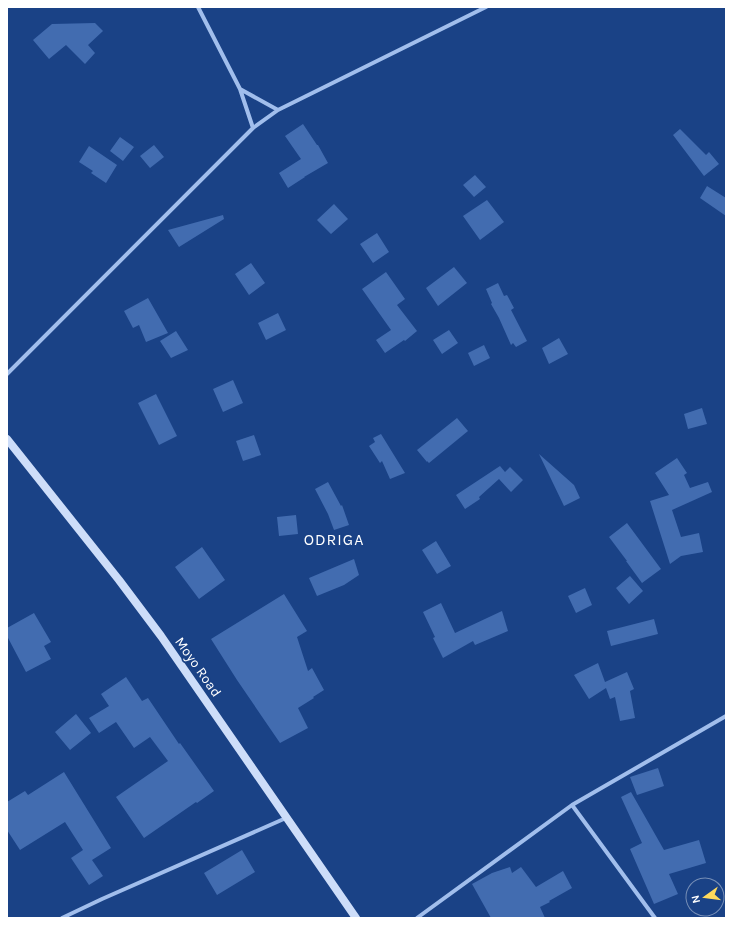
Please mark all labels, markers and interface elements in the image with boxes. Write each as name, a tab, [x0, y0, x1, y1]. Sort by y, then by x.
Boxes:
district label: ODRIGA	[304, 530, 364, 549]
street label: Moyo Road	[171, 634, 225, 700]
north arrow	[685, 877, 725, 917]
text: N	[689, 894, 703, 905]

